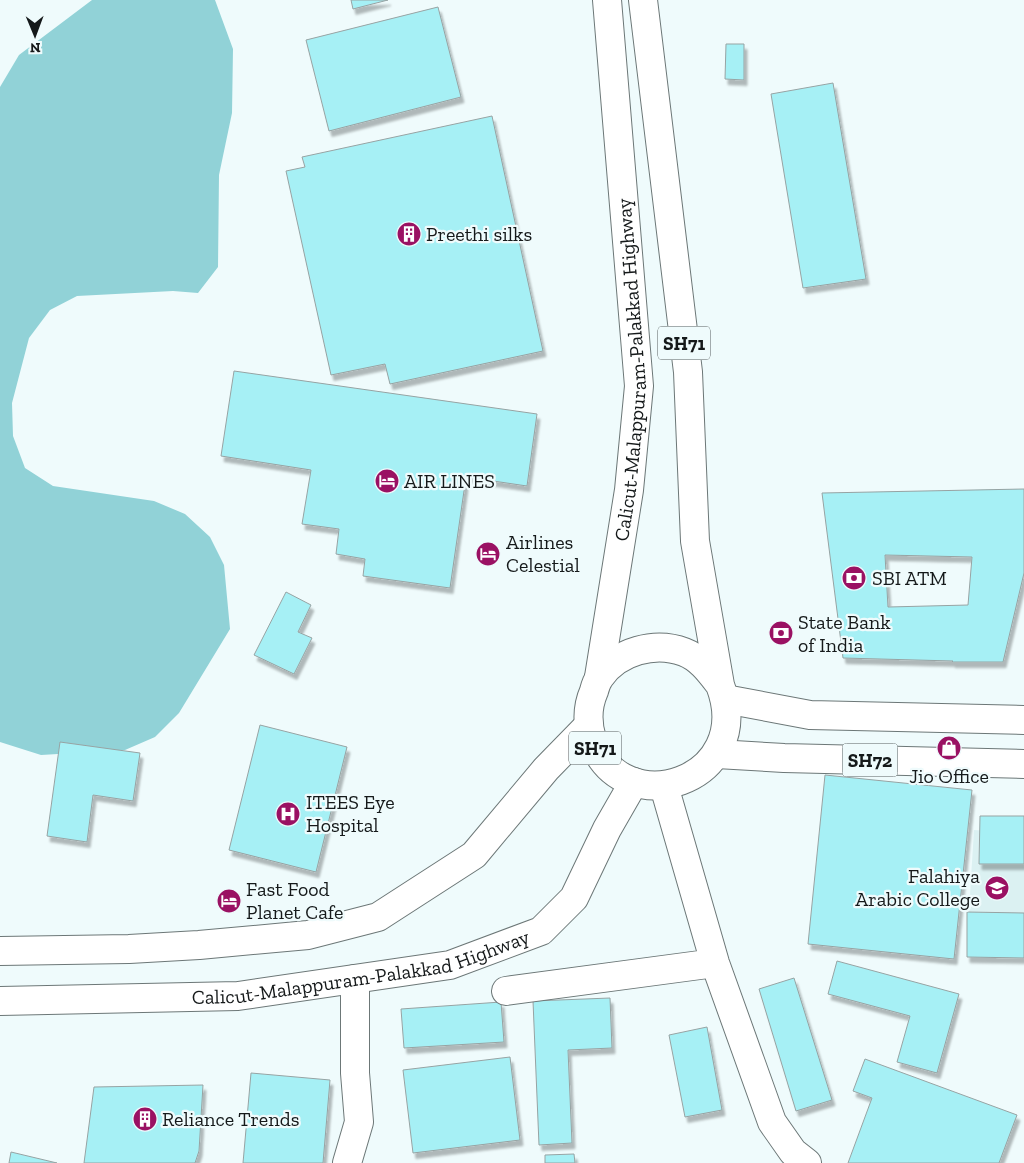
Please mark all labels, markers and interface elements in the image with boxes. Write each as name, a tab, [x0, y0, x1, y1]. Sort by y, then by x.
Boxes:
north arrow	[10, 10, 60, 60]
text: N	[29, 39, 41, 56]
street label: Calicut-Malappuram-Palakkad Highway	[609, 197, 651, 543]
building icon: Preethi silks	[396, 221, 422, 247]
place label: Preethi silks	[426, 222, 532, 246]
road number: SH71	[658, 326, 710, 359]
hotel icon: AIR LINES	[374, 468, 400, 494]
place label: AIR LINES	[404, 469, 495, 493]
place label: Airlines Celestial	[506, 530, 580, 577]
hotel icon: Airlines Celestial	[475, 541, 501, 567]
bank icon: SBI ATM	[841, 565, 867, 591]
place label: SBI ATM	[872, 566, 947, 590]
place label: State Bank of India	[798, 610, 891, 657]
bank icon: State Bank of India	[768, 620, 794, 646]
road number: SH71	[569, 731, 621, 764]
shop icon: Jio Office	[936, 735, 962, 761]
road number: SH72	[842, 744, 898, 776]
place label: Jio Office	[909, 764, 989, 788]
place label: ITEES Eye Hospital	[306, 790, 395, 837]
hospital icon: ITEES Eye Hospital	[275, 801, 301, 827]
place label: Falahiya Arabic College	[855, 864, 980, 911]
school or university icon: Falahiya Arabic College	[984, 875, 1010, 901]
place label: Fast Food Planet Cafe	[246, 877, 344, 924]
hotel icon: Fast Food Planet Cafe	[216, 888, 242, 914]
street label: Calicut-Malappuram-Palakkad Highway	[192, 924, 533, 1009]
building icon: Reliance Trends	[132, 1106, 158, 1132]
place label: Reliance Trends	[162, 1107, 299, 1131]

